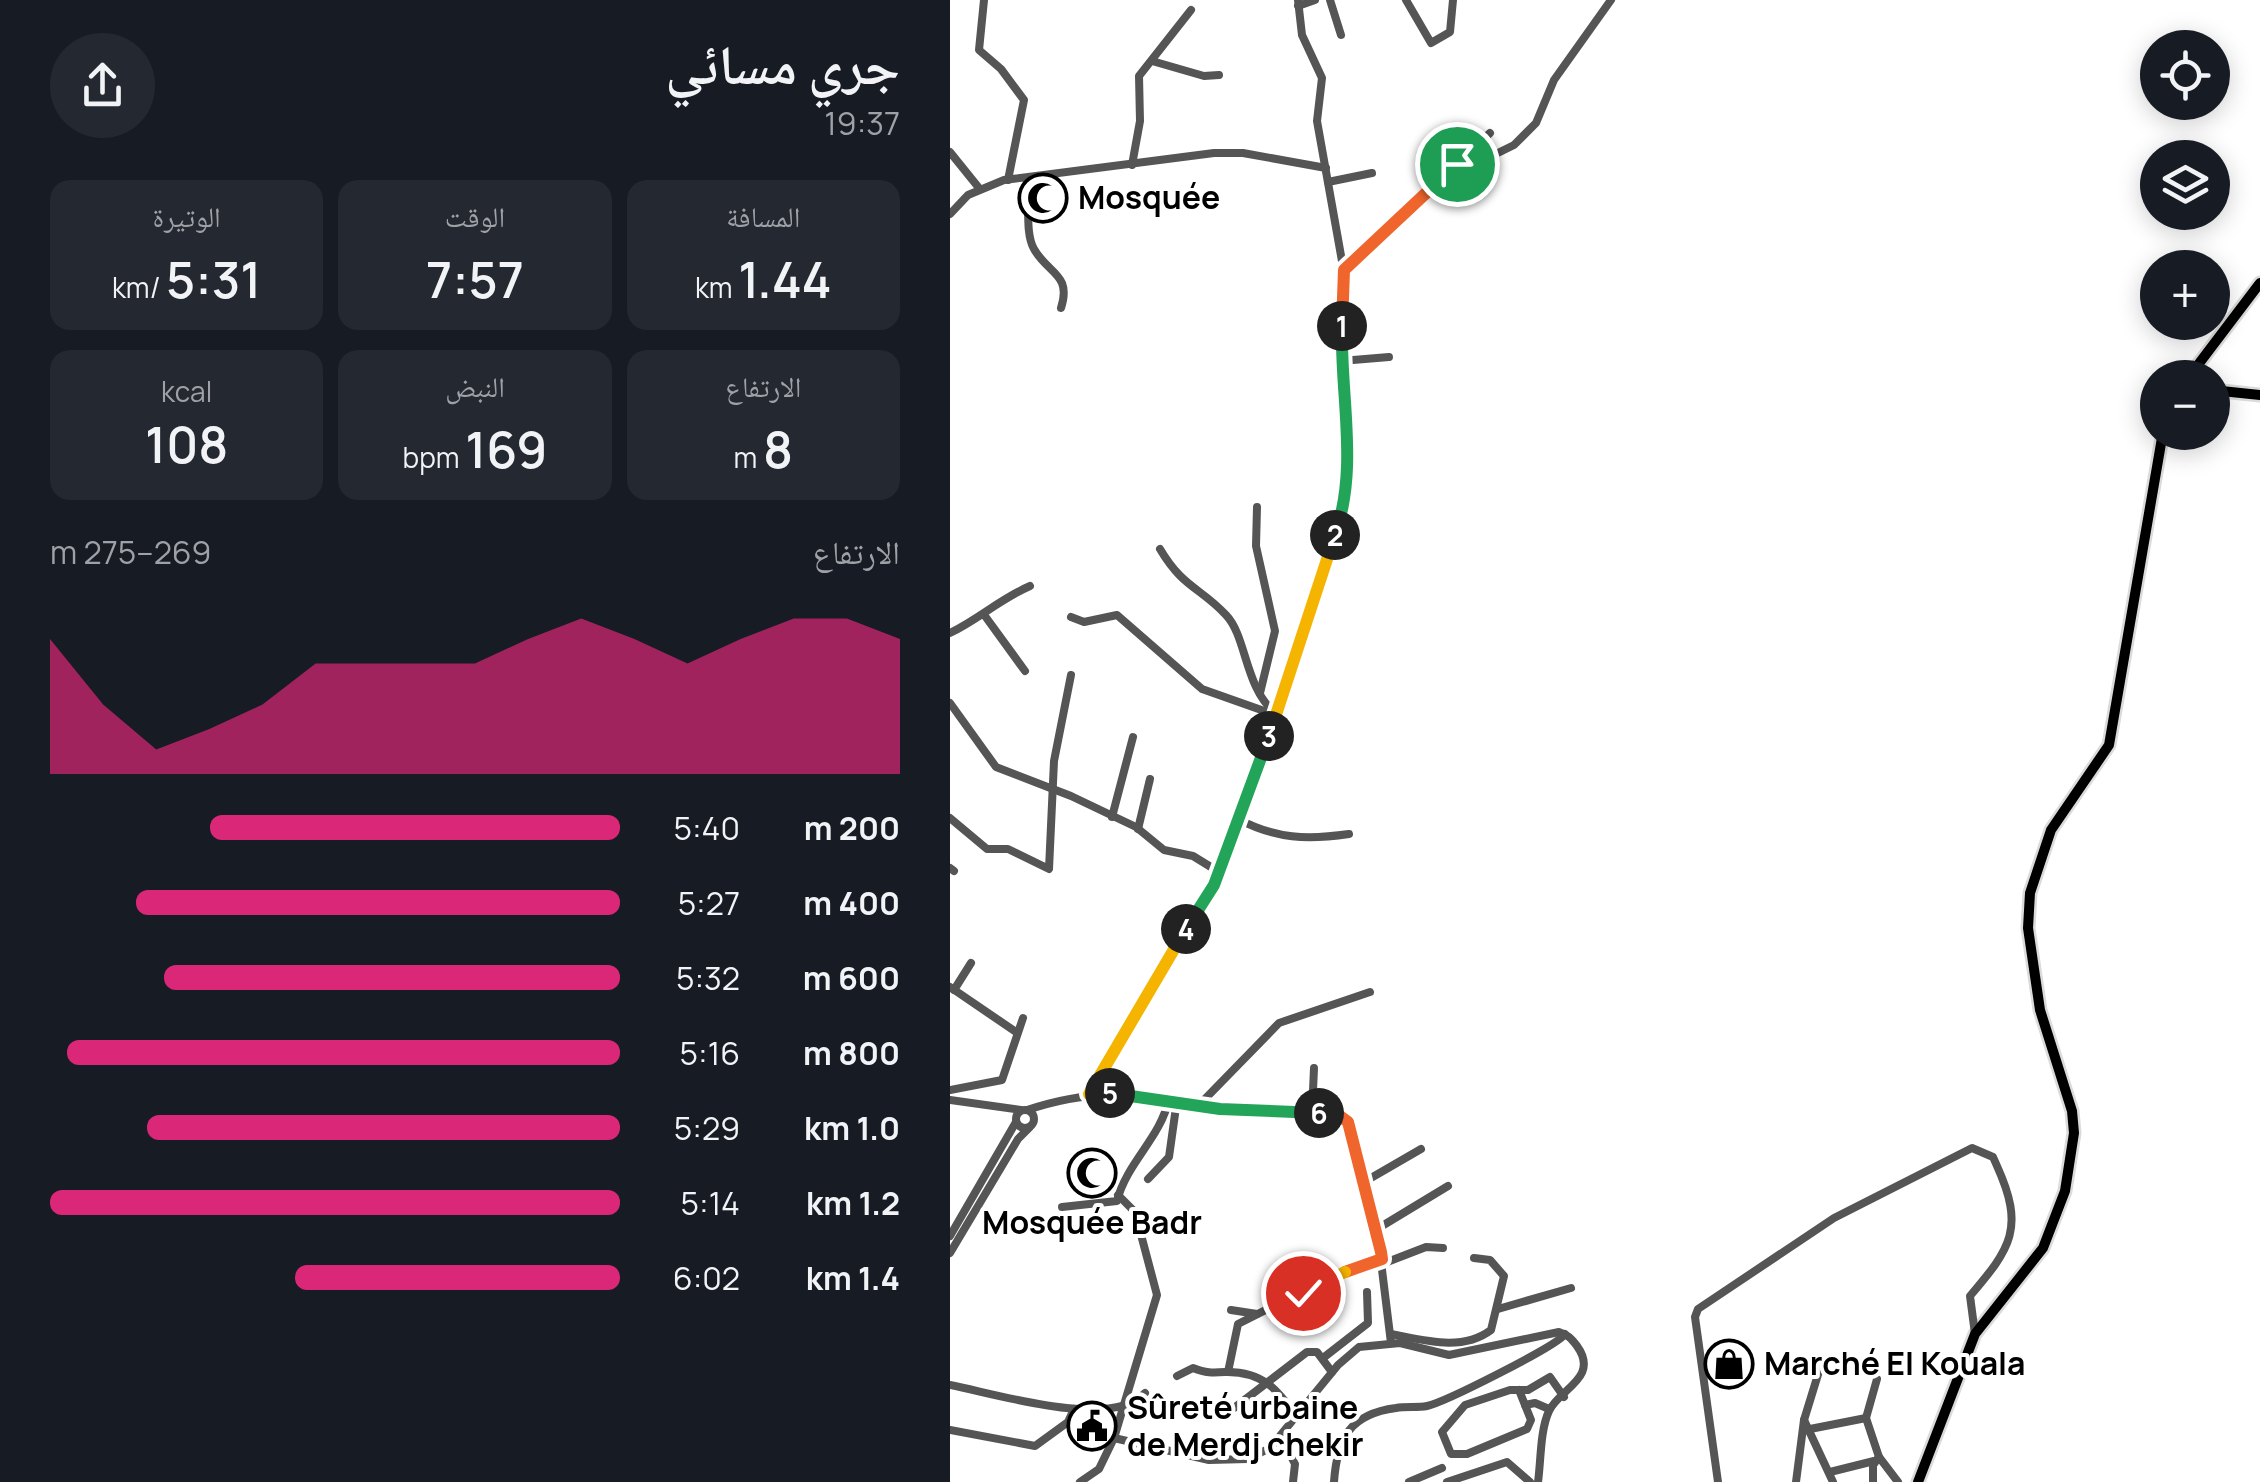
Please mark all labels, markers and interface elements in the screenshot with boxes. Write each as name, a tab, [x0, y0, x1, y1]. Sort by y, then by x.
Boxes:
text: جري مسائي	[665, 25, 900, 101]
map controls	[2140, 30, 2230, 450]
button: locate	[2140, 30, 2230, 120]
button: share	[50, 33, 155, 138]
text: 19:37	[824, 101, 900, 145]
pin	[1415, 122, 1500, 207]
icon: arrive	[1430, 137, 1485, 192]
button: layers	[2140, 140, 2230, 230]
mosque icon: Mosquée	[1017, 172, 1069, 224]
place label: Mosquée	[1078, 175, 1220, 219]
text: الوتيرة	[153, 197, 221, 235]
text: الوقت	[445, 197, 505, 235]
text: المسافة	[726, 197, 800, 235]
text: 5:31	[166, 245, 261, 313]
text: 7:57	[426, 245, 524, 313]
text: 1.44	[738, 245, 832, 313]
button: +	[2140, 250, 2230, 340]
text: /km	[112, 268, 166, 306]
text: km	[695, 268, 738, 306]
pin: 1	[1317, 301, 1367, 351]
text: 1	[1336, 307, 1348, 345]
button: −	[2140, 360, 2230, 450]
text: النبض	[445, 367, 505, 405]
text: الارتفاع	[725, 367, 802, 405]
text: kcal	[161, 372, 212, 410]
text: 108	[145, 410, 228, 478]
text: 169	[465, 415, 547, 483]
text: 8	[763, 415, 793, 483]
text: bpm	[403, 438, 465, 476]
text: m	[734, 438, 763, 476]
pin: 2	[1310, 510, 1360, 560]
text: 2	[1327, 516, 1343, 554]
text: 269–275 m	[50, 530, 211, 574]
text: الارتفاع	[813, 530, 900, 574]
pin: 3	[1244, 711, 1294, 761]
text: 3	[1261, 717, 1277, 755]
text: 5:40	[674, 806, 740, 850]
text: 200 m	[804, 806, 900, 850]
text: 5:27	[678, 881, 740, 925]
text: 400 m	[803, 881, 900, 925]
pin: 4	[1161, 904, 1211, 954]
text: 4	[1177, 910, 1195, 948]
text: 5:32	[676, 956, 740, 1000]
text: 600 m	[803, 956, 900, 1000]
text: 5:16	[680, 1031, 740, 1075]
text: 800 m	[803, 1031, 900, 1075]
pin: 5	[1085, 1068, 1135, 1118]
text: 5	[1102, 1074, 1118, 1112]
pin: 6	[1294, 1088, 1344, 1138]
text: 6	[1310, 1094, 1328, 1132]
text: 5:29	[674, 1106, 740, 1150]
text: 1.0 km	[804, 1106, 900, 1150]
mosque icon: Mosquée Badr	[1066, 1147, 1118, 1199]
text: 5:14	[681, 1181, 740, 1225]
text: 1.2 km	[806, 1181, 900, 1225]
place label: Mosquée Badr	[982, 1200, 1202, 1244]
pin	[1261, 1251, 1346, 1336]
text: 6:02	[673, 1256, 740, 1300]
text: 1.4 km	[806, 1256, 900, 1300]
icon: check	[1276, 1266, 1331, 1321]
shop icon: Marché El Kouala	[1703, 1338, 1755, 1390]
place label: Marché El Kouala	[1764, 1341, 2026, 1385]
place label: Sûreté urbaine de Merdj chekir	[1127, 1385, 1364, 1466]
public building icon: Sûreté urbaine de Merdj chekir	[1066, 1400, 1118, 1452]

